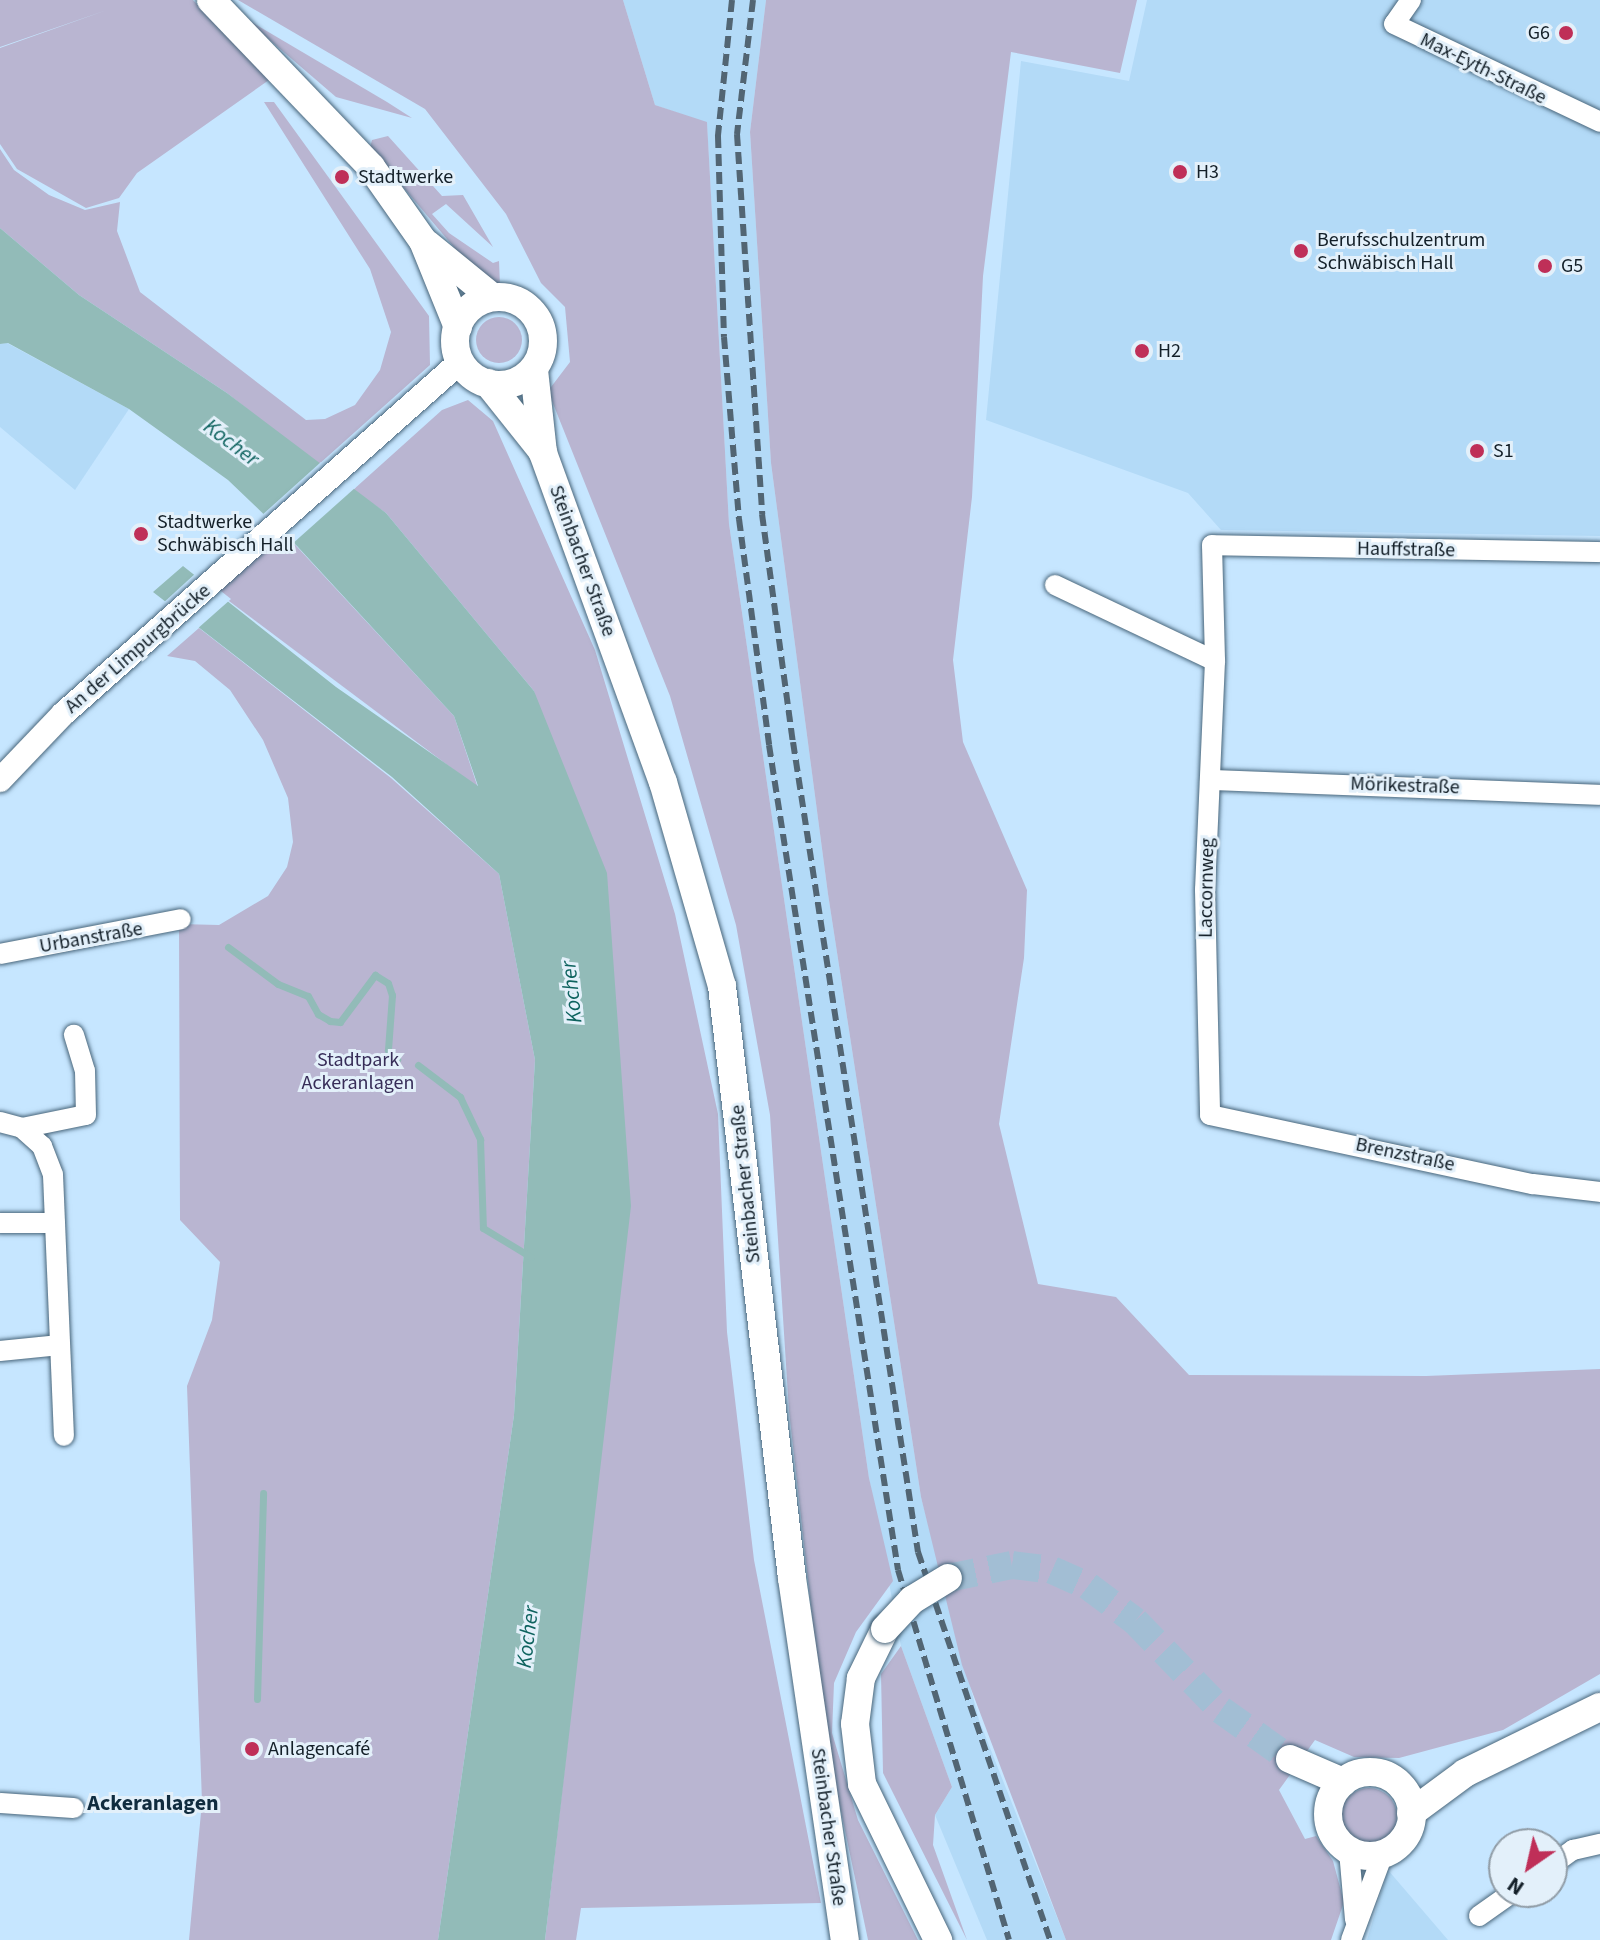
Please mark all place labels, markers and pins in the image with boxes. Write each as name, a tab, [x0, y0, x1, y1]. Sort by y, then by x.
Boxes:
place label: G6	[1528, 21, 1550, 45]
marker: G6	[1557, 24, 1575, 42]
place label: H3	[1196, 160, 1219, 184]
marker: H3	[1171, 163, 1189, 181]
place label: Stadtwerke	[358, 165, 453, 189]
marker: Stadtwerke	[333, 168, 351, 186]
place label: Berufsschulzentrum Schwäbisch Hall	[1317, 228, 1485, 275]
marker: Berufsschulzentrum Schwäbisch Hall	[1292, 242, 1310, 260]
place label: G5	[1561, 254, 1583, 278]
marker: G5	[1536, 257, 1554, 275]
place label: H2	[1158, 339, 1181, 363]
marker: H2	[1133, 342, 1151, 360]
place label: S1	[1493, 439, 1514, 463]
marker: S1	[1468, 442, 1486, 460]
place label: Stadtwerke Schwäbisch Hall	[157, 510, 294, 557]
marker: Stadtwerke Schwäbisch Hall	[132, 525, 150, 543]
place label: Anlagencafé	[268, 1737, 370, 1761]
marker: Anlagencafé	[243, 1740, 261, 1758]

